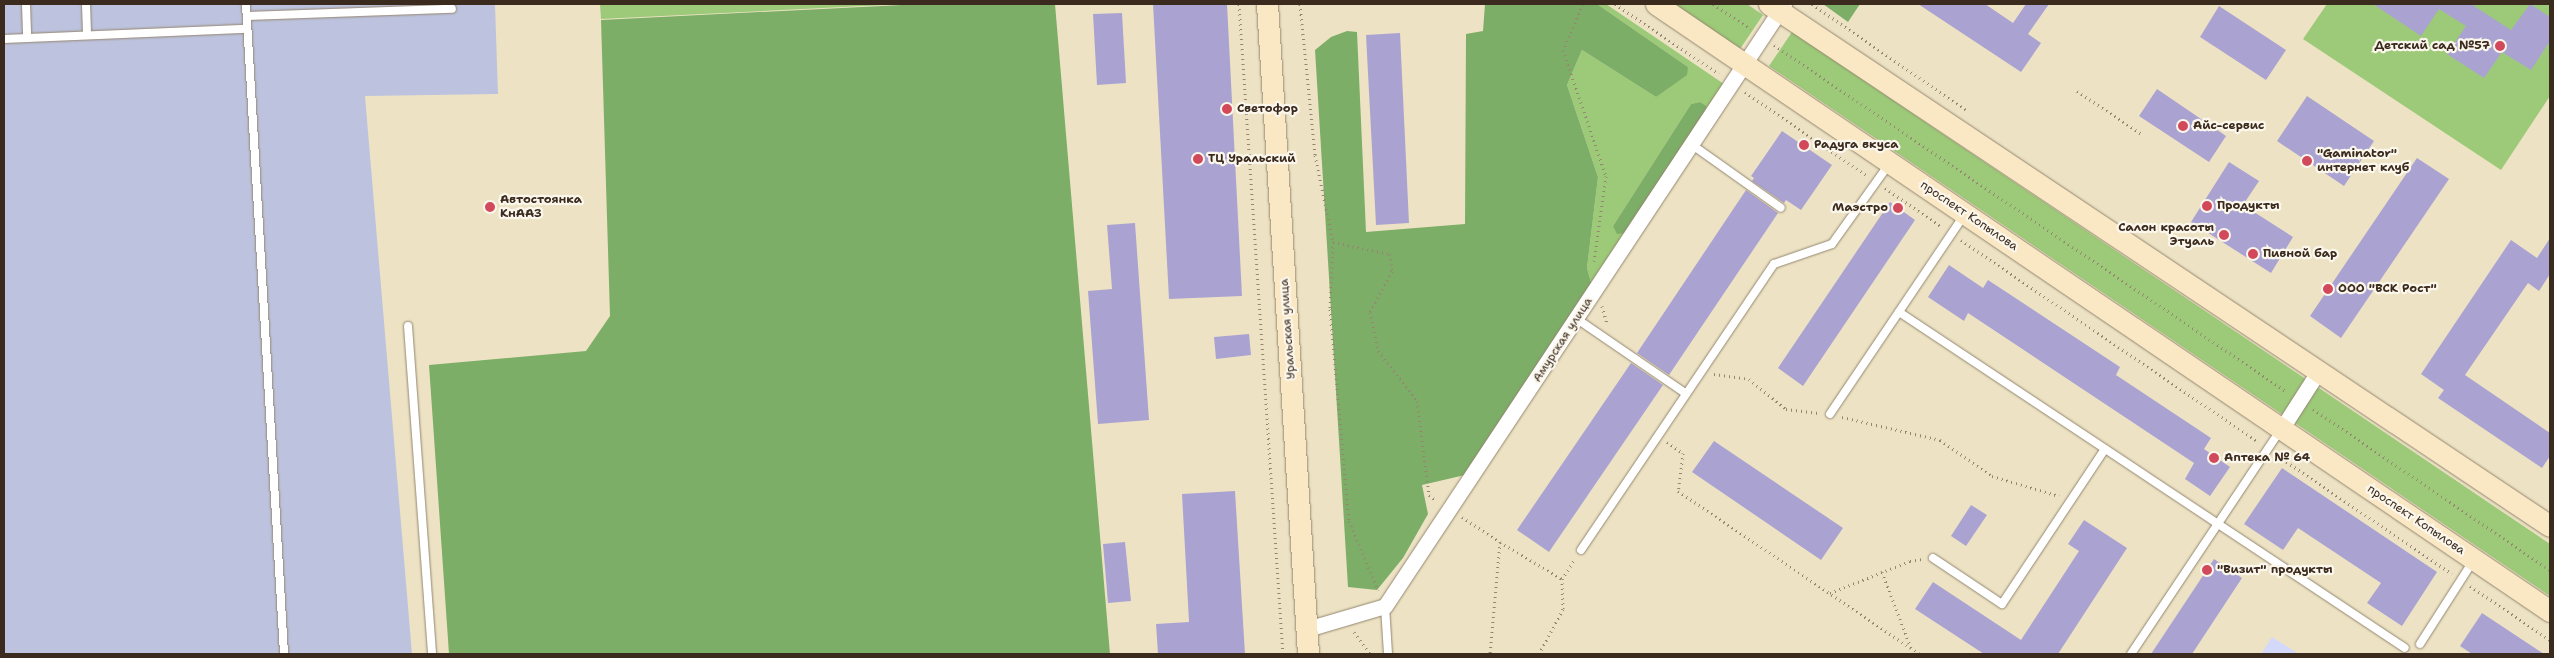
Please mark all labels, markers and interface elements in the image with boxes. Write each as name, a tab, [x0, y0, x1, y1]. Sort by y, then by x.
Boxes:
place label: Детский сад №57	[2374, 39, 2490, 53]
marker: Детский сад №57	[2494, 40, 2506, 52]
place label: Светофор	[1237, 102, 1298, 116]
marker: Светофор	[1221, 103, 1233, 115]
place label: Айс-сервис	[2193, 119, 2264, 133]
marker: Айс-сервис	[2177, 120, 2189, 132]
place label: Радуга вкуса	[1814, 138, 1898, 152]
marker: Радуга вкуса	[1798, 139, 1810, 151]
place label: "Gaminator" интернет клуб	[2317, 147, 2409, 175]
place label: ТЦ Уральский	[1208, 152, 1296, 166]
marker: ТЦ Уральский	[1192, 153, 1204, 165]
marker: "Gaminator" интернет клуб	[2301, 155, 2313, 167]
street label: проспект Копылова	[1917, 178, 2021, 254]
place label: Автостоянка КнААЗ	[500, 193, 582, 221]
place label: Продукты	[2217, 199, 2279, 213]
marker: Продукты	[2201, 200, 2213, 212]
marker: Автостоянка КнААЗ	[484, 201, 496, 213]
place label: Маэстро	[1832, 201, 1888, 215]
marker: Маэстро	[1892, 202, 1904, 214]
place label: Салон красоты Этуаль	[2118, 221, 2214, 249]
marker: Салон красоты Этуаль	[2218, 229, 2230, 241]
place label: Пивной бар	[2263, 247, 2337, 261]
marker: Пивной бар	[2247, 248, 2259, 260]
street label: Уральская улица	[1277, 278, 1299, 380]
place label: ООО "ВСК Рост"	[2338, 282, 2437, 296]
marker: ООО "ВСК Рост"	[2322, 283, 2334, 295]
street label: Амурская улица	[1530, 295, 1596, 385]
place label: Аптека № 64	[2224, 451, 2310, 465]
marker: Аптека № 64	[2208, 452, 2220, 464]
street label: проспект Копылова	[2364, 482, 2468, 558]
place label: "Визит" продукты	[2217, 563, 2333, 577]
marker: "Визит" продукты	[2201, 564, 2213, 576]

